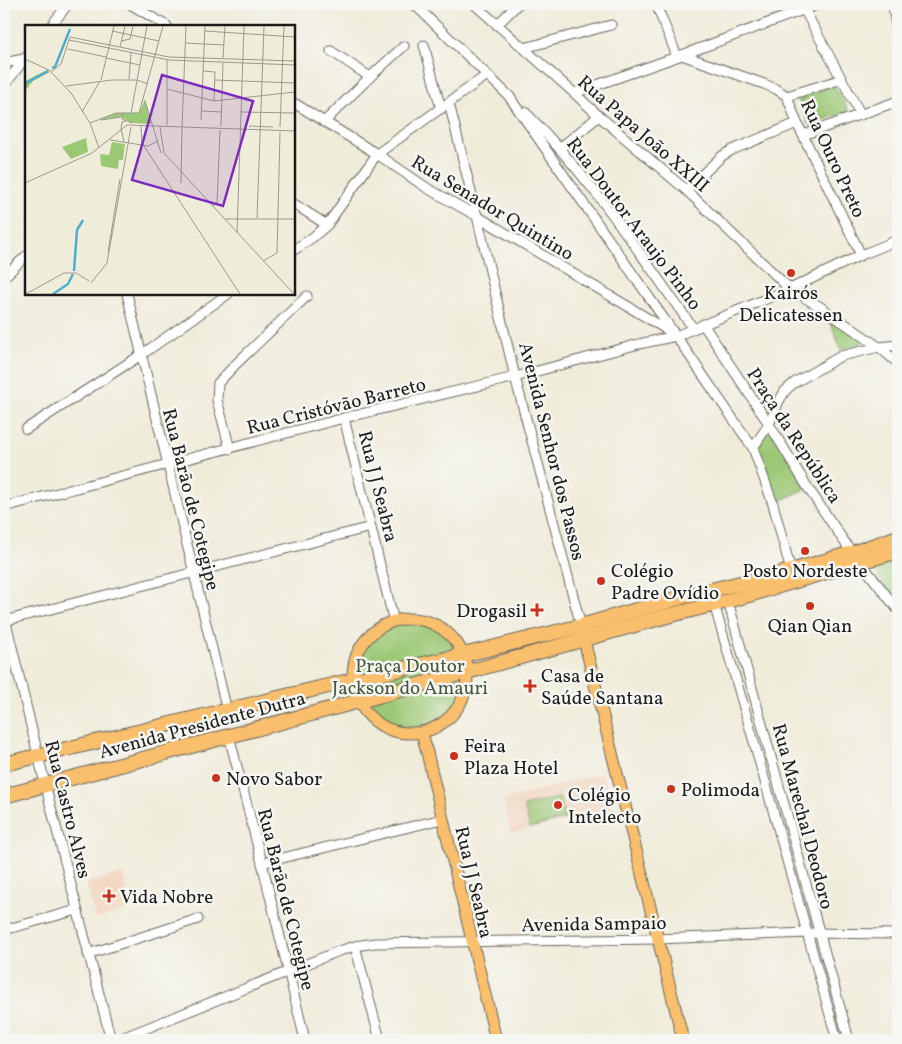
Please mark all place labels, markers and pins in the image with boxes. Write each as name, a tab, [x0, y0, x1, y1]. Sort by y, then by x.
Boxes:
marker: Kairós Delicatessen	[785, 267, 797, 279]
place label: Kairós Delicatessen	[739, 281, 843, 329]
marker: Posto Nordeste	[799, 545, 811, 557]
place label: Colégio Padre Ovídio	[611, 559, 719, 607]
place label: Posto Nordeste	[743, 559, 867, 585]
marker: Colégio Padre Ovídio	[595, 575, 607, 587]
place label: Drogasil	[456, 599, 527, 625]
marker: Qian Qian	[804, 600, 816, 612]
marker: Drogasil	[531, 604, 543, 616]
place label: Qian Qian	[768, 614, 852, 640]
place label: Casa de Saúde Santana	[541, 664, 663, 712]
marker: Casa de Saúde Santana	[523, 679, 537, 693]
place label: Feira Plaza Hotel	[464, 734, 559, 782]
marker: Feira Plaza Hotel	[448, 750, 460, 762]
place label: Novo Sabor	[226, 767, 322, 793]
marker: Novo Sabor	[210, 772, 222, 784]
place label: Polimoda	[681, 778, 760, 804]
place label: Colégio Intelecto	[568, 783, 641, 831]
marker: Polimoda	[665, 783, 677, 795]
marker: Colégio Intelecto	[552, 799, 564, 811]
place label: Vida Nobre	[120, 885, 213, 911]
marker: Vida Nobre	[102, 889, 116, 903]

